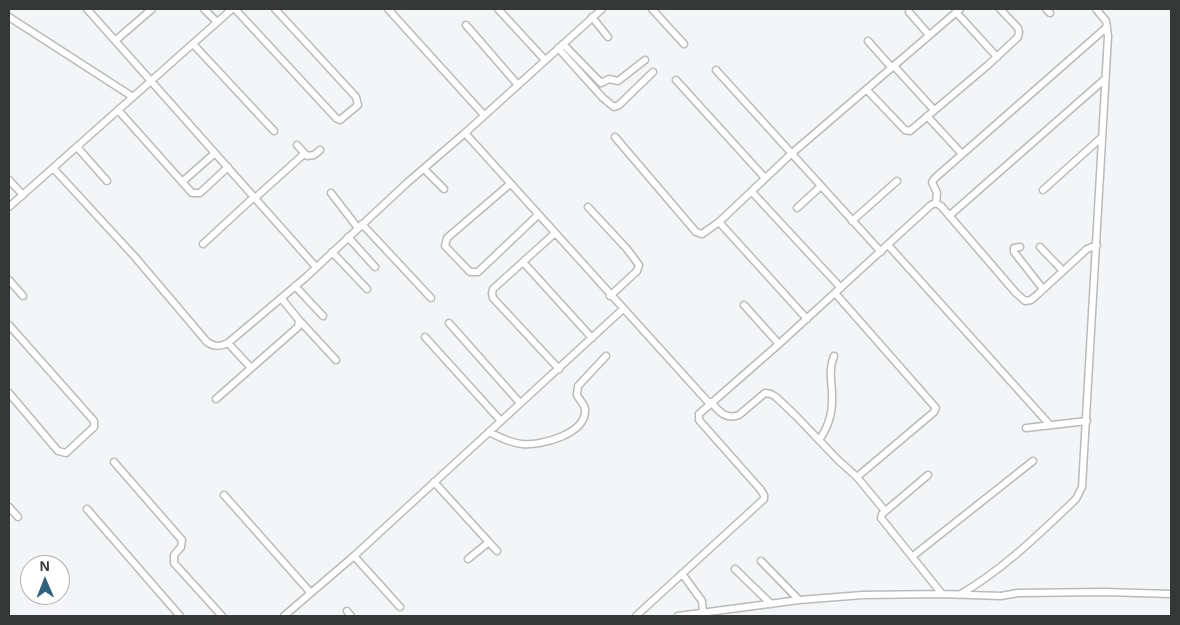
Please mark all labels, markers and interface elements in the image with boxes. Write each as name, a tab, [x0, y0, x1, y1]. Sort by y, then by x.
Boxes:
north arrow	[20, 555, 70, 605]
text: N	[40, 558, 50, 574]

